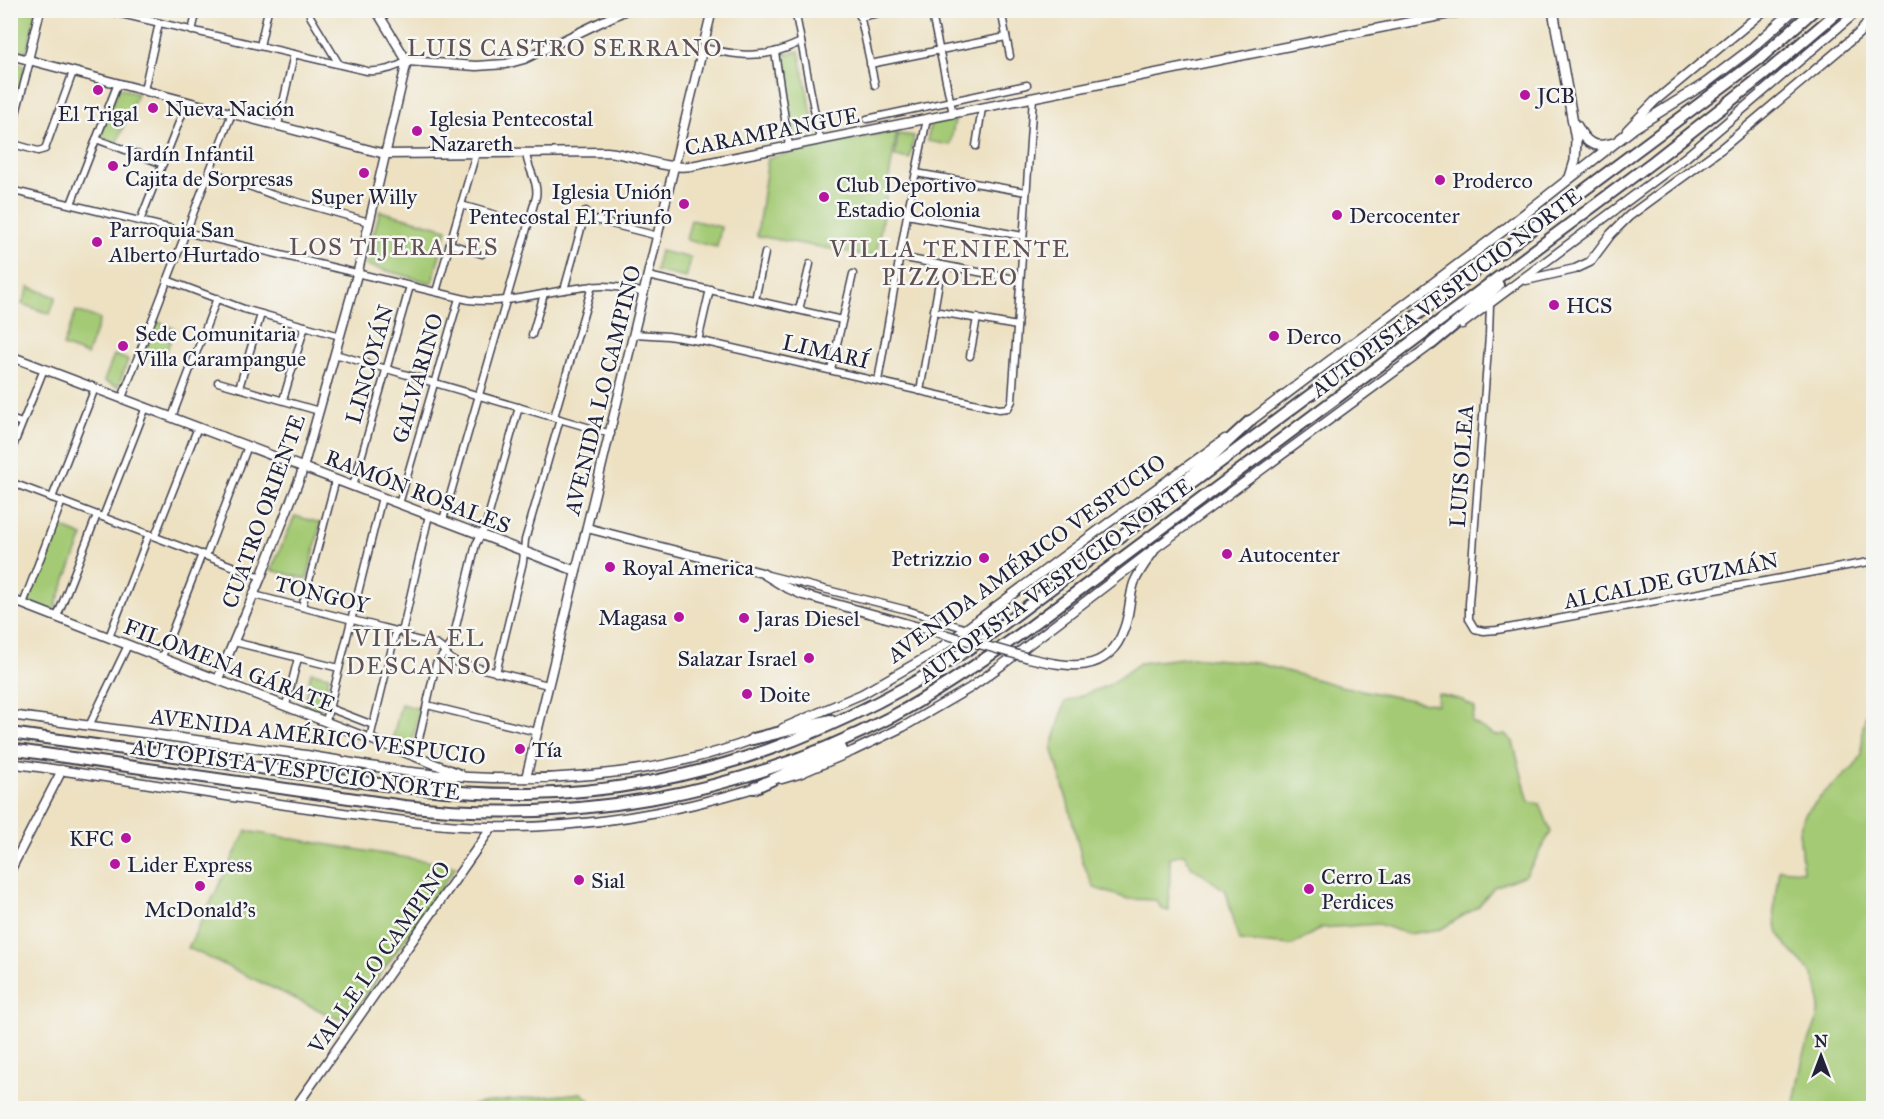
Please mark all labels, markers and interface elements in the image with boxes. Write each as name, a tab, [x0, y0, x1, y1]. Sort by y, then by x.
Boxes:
district label: LUIS CASTRO SERRANO	[407, 33, 723, 63]
place label: JCB	[1535, 82, 1575, 109]
marker: El Trigal	[91, 83, 105, 97]
marker: JCB	[1518, 88, 1532, 102]
place label: Nueva Nación	[165, 95, 295, 122]
place label: El Trigal	[58, 100, 138, 127]
marker: Nueva Nación	[146, 101, 160, 115]
street label: CARAMPANGUE	[683, 101, 862, 162]
place label: Iglesia Pentecostal Nazareth	[429, 105, 593, 157]
marker: Iglesia Pentecostal Nazareth	[410, 124, 424, 138]
place label: Jardín Infantil Cajita de Sorpresas	[123, 140, 293, 192]
marker: Jardín Infantil Cajita de Sorpresas	[106, 159, 120, 173]
marker: Super Willy	[357, 166, 371, 180]
place label: Proderco	[1452, 167, 1533, 194]
place label: Club Deportivo Estadio Colonia	[836, 171, 981, 223]
marker: Proderco	[1433, 173, 1447, 187]
place label: Iglesia Unión Pentecostal El Triunfo	[468, 178, 672, 230]
street label: AUTOPISTA VESPUCIO NORTE	[1305, 182, 1587, 404]
place label: Super Willy	[311, 183, 418, 210]
marker: Club Deportivo Estadio Colonia	[817, 190, 831, 204]
marker: Iglesia Unión Pentecostal El Triunfo	[677, 197, 691, 211]
place label: Dercocenter	[1349, 202, 1460, 229]
marker: Dercocenter	[1330, 208, 1344, 222]
place label: Parroquia San Alberto Hurtado	[108, 216, 260, 268]
district label: LOS TIJERALES	[289, 232, 499, 262]
district label: VILLA TENIENTE PIZZOLEO	[829, 234, 1070, 292]
marker: Parroquia San Alberto Hurtado	[90, 235, 104, 249]
street label: AVENIDA LO CAMPINO	[558, 263, 647, 519]
place label: HCS	[1566, 292, 1612, 319]
marker: HCS	[1547, 298, 1561, 312]
street label: LINCOYÁN	[340, 301, 399, 427]
street label: GALVARINO	[386, 310, 449, 446]
place label: Sede Comunitaria Villa Carampangue	[134, 320, 306, 372]
place label: Derco	[1286, 323, 1341, 350]
street label: LIMARÍ	[780, 328, 872, 375]
marker: Derco	[1267, 329, 1281, 343]
marker: Sede Comunitaria Villa Carampangue	[116, 339, 130, 353]
street label: LUIS OLEA	[1444, 403, 1479, 528]
street label: CUATRO ORIENTE	[216, 410, 311, 612]
street label: RAMÓN ROSALES	[321, 444, 514, 539]
street label: AVENIDA AMÉRICO VESPUCIO	[881, 448, 1171, 669]
street label: AUTOPISTA VESPUCIO NORTE	[912, 472, 1198, 689]
place label: Autocenter	[1238, 541, 1341, 568]
place label: Petrizzio	[891, 545, 972, 572]
street label: ALCALDE GUZMÁN	[1561, 546, 1781, 615]
marker: Autocenter	[1220, 547, 1234, 561]
marker: Petrizzio	[977, 551, 991, 565]
place label: Royal America	[622, 554, 754, 581]
marker: Royal America	[603, 560, 617, 574]
street label: TONGOY	[272, 570, 373, 619]
place label: Magasa	[598, 604, 668, 631]
place label: Jaras Diesel	[754, 605, 860, 632]
marker: Magasa	[672, 610, 686, 624]
marker: Jaras Diesel	[737, 611, 751, 625]
street label: FILOMENA GÁRATE	[120, 613, 340, 718]
district label: VILLA EL DESCANSO	[346, 623, 492, 681]
place label: Salazar Israel	[677, 645, 797, 672]
marker: Salazar Israel	[802, 651, 816, 665]
place label: Doite	[759, 681, 811, 708]
marker: Doite	[740, 687, 754, 701]
street label: AVENIDA AMÉRICO VESPUCIO	[148, 702, 487, 770]
street label: AUTOPISTA VESPUCIO NORTE	[129, 733, 462, 806]
place label: Tía	[532, 736, 563, 763]
marker: Tía	[513, 742, 527, 756]
place label: KFC	[69, 825, 114, 852]
marker: KFC	[119, 831, 133, 845]
place label: Lider Express	[127, 851, 252, 878]
street label: VALLE LO CAMPINO	[302, 856, 456, 1060]
marker: Lider Express	[108, 857, 122, 871]
place label: Cerro Las Perdices	[1321, 863, 1411, 915]
place label: Sial	[591, 867, 625, 894]
marker: Sial	[572, 873, 586, 887]
marker: McDonald's	[193, 879, 207, 893]
marker: Cerro Las Perdices	[1302, 882, 1316, 896]
place label: McDonald's	[144, 896, 256, 923]
north arrow	[1791, 1026, 1851, 1086]
text: N	[1814, 1032, 1828, 1051]

